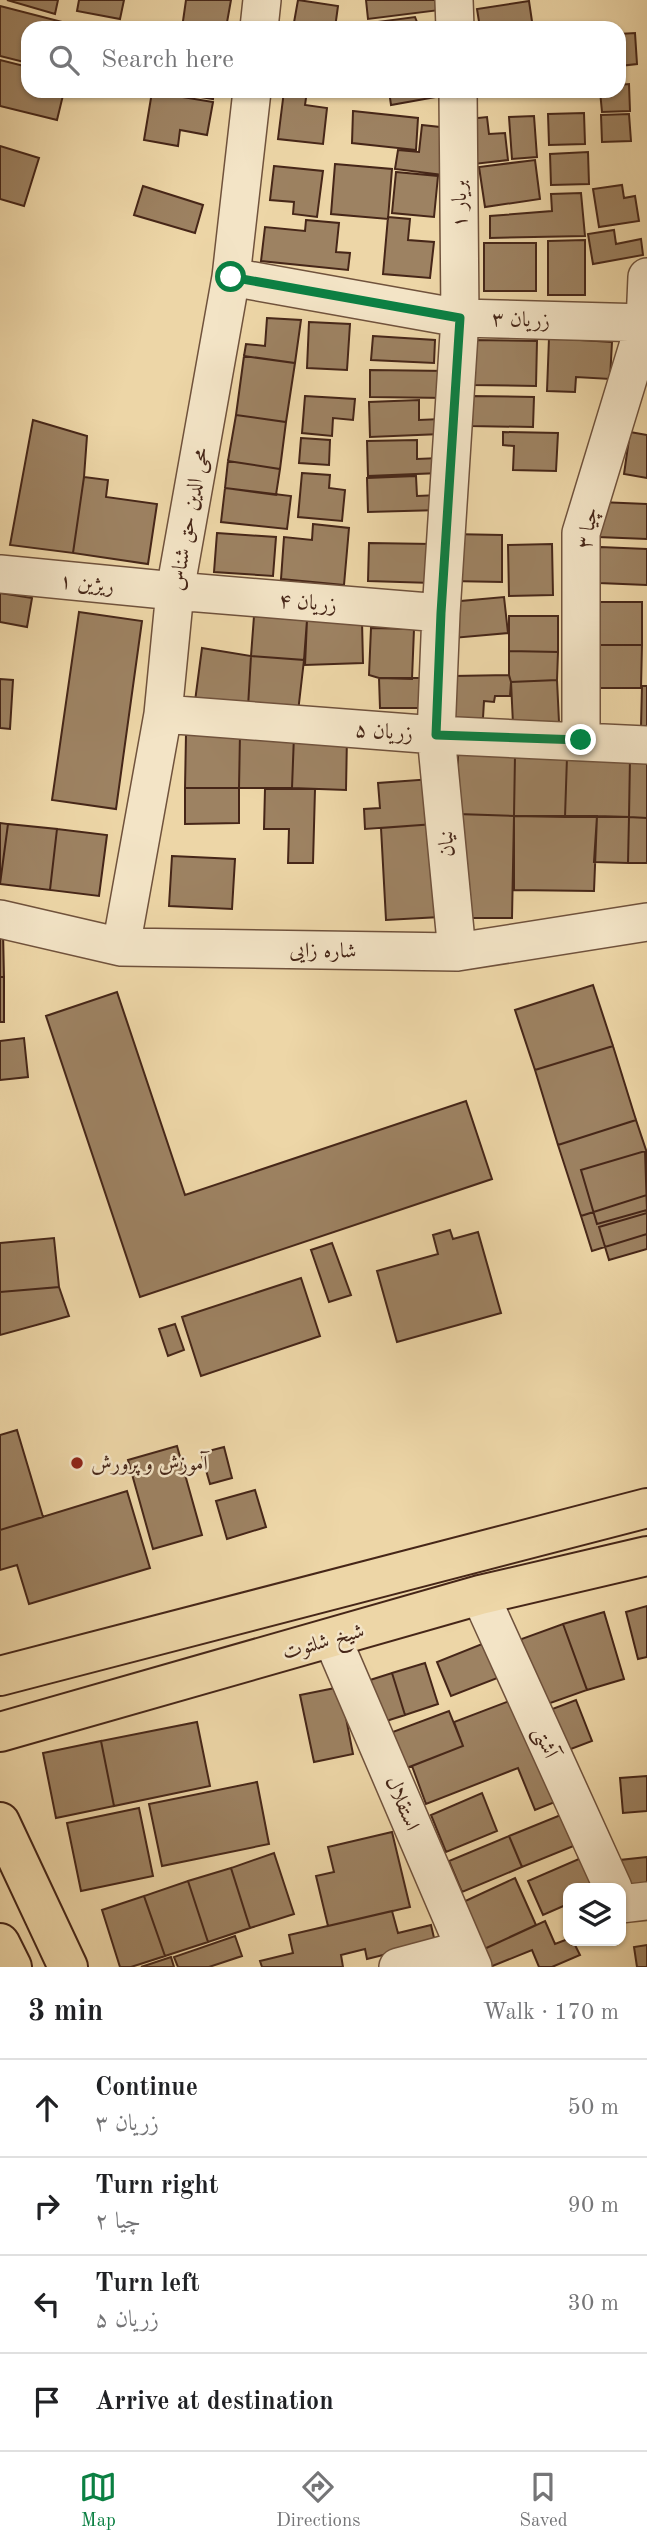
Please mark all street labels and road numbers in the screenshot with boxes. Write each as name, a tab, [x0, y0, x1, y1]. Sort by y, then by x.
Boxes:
street label: بریار ۱	[450, 180, 472, 228]
street label: زریان ۳	[491, 309, 550, 333]
street label: محی الدین حق شناس	[167, 446, 214, 593]
street label: چیا ۳	[575, 506, 604, 551]
street label: ریژین ۱	[58, 571, 115, 598]
street label: زریان ۴	[278, 590, 338, 617]
street label: زریان ۵	[354, 720, 414, 746]
street label: نیان	[436, 830, 459, 858]
street label: شاره زایی	[289, 940, 357, 965]
street label: شیخ شلتوت	[280, 1621, 369, 1671]
street label: آشتی	[526, 1722, 565, 1765]
street label: استقلال	[381, 1773, 422, 1834]

